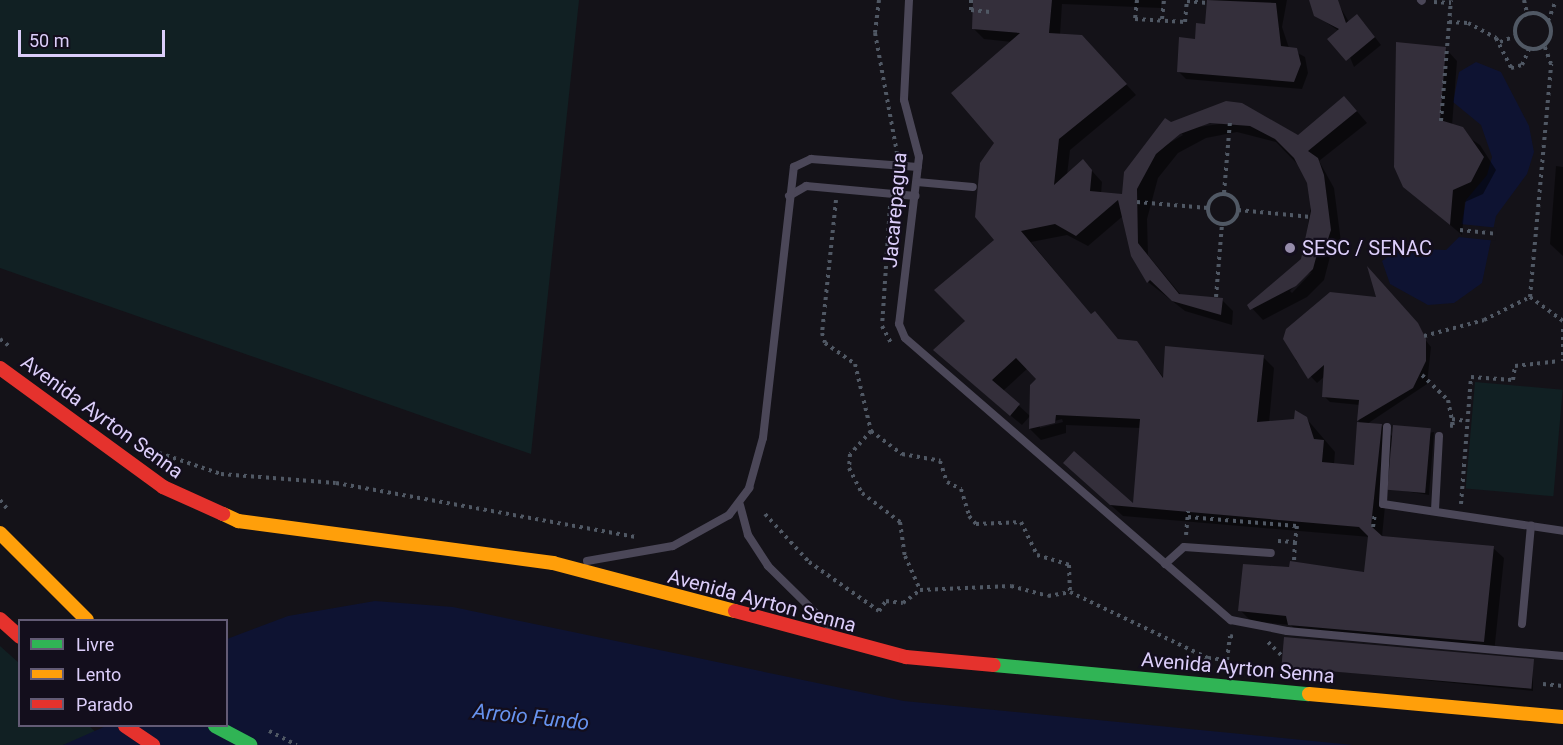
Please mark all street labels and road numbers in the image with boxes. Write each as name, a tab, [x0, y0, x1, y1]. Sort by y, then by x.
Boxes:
street label: Jacarepagua	[878, 151, 912, 269]
street label: Avenida Ayrton Senna	[16, 350, 188, 484]
street label: Avenida Ayrton Senna	[665, 564, 859, 638]
street label: Avenida Ayrton Senna	[1140, 648, 1336, 688]

